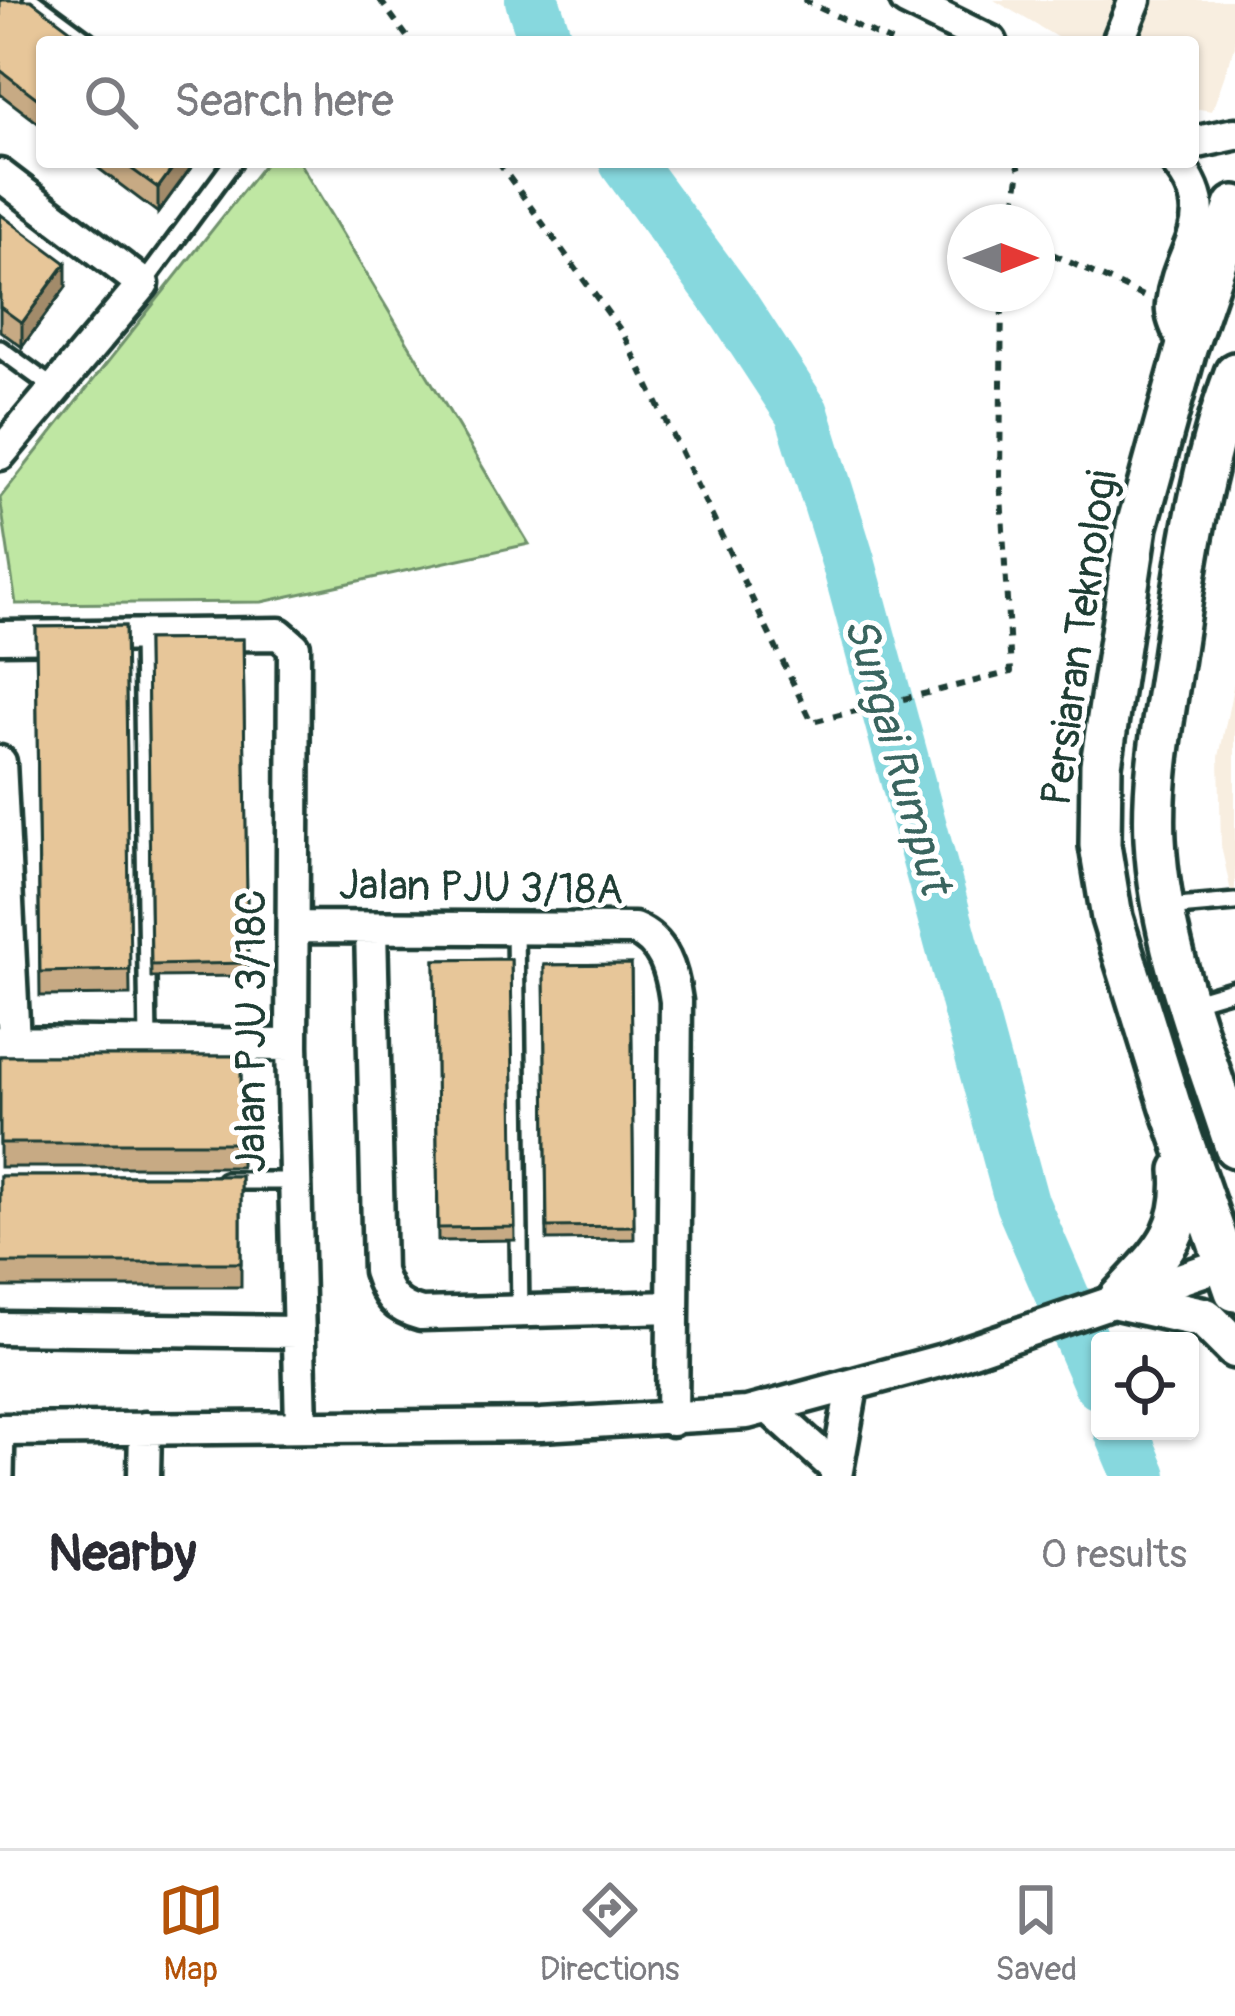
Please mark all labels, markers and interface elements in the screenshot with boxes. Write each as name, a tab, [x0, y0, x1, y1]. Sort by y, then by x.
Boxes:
search box	[36, 36, 1199, 168]
icon: search	[78, 69, 144, 135]
text: Search here	[174, 74, 394, 130]
north arrow	[947, 204, 1055, 312]
street label: Persiaran Teknologi	[1031, 467, 1129, 809]
water label: Sungai Rumput	[831, 610, 965, 904]
street label: Jalan PJU 3/18A	[338, 860, 624, 916]
street label: Jalan PJU 3/18C	[226, 889, 278, 1173]
map controls	[1091, 1332, 1199, 1440]
button: locate	[1091, 1332, 1199, 1440]
text: Nearby	[48, 1522, 196, 1586]
text: 0 results	[1041, 1530, 1187, 1579]
tab: Map	[158, 1877, 224, 1990]
tab: Directions	[540, 1877, 680, 1990]
tab: Saved	[995, 1877, 1077, 1990]

